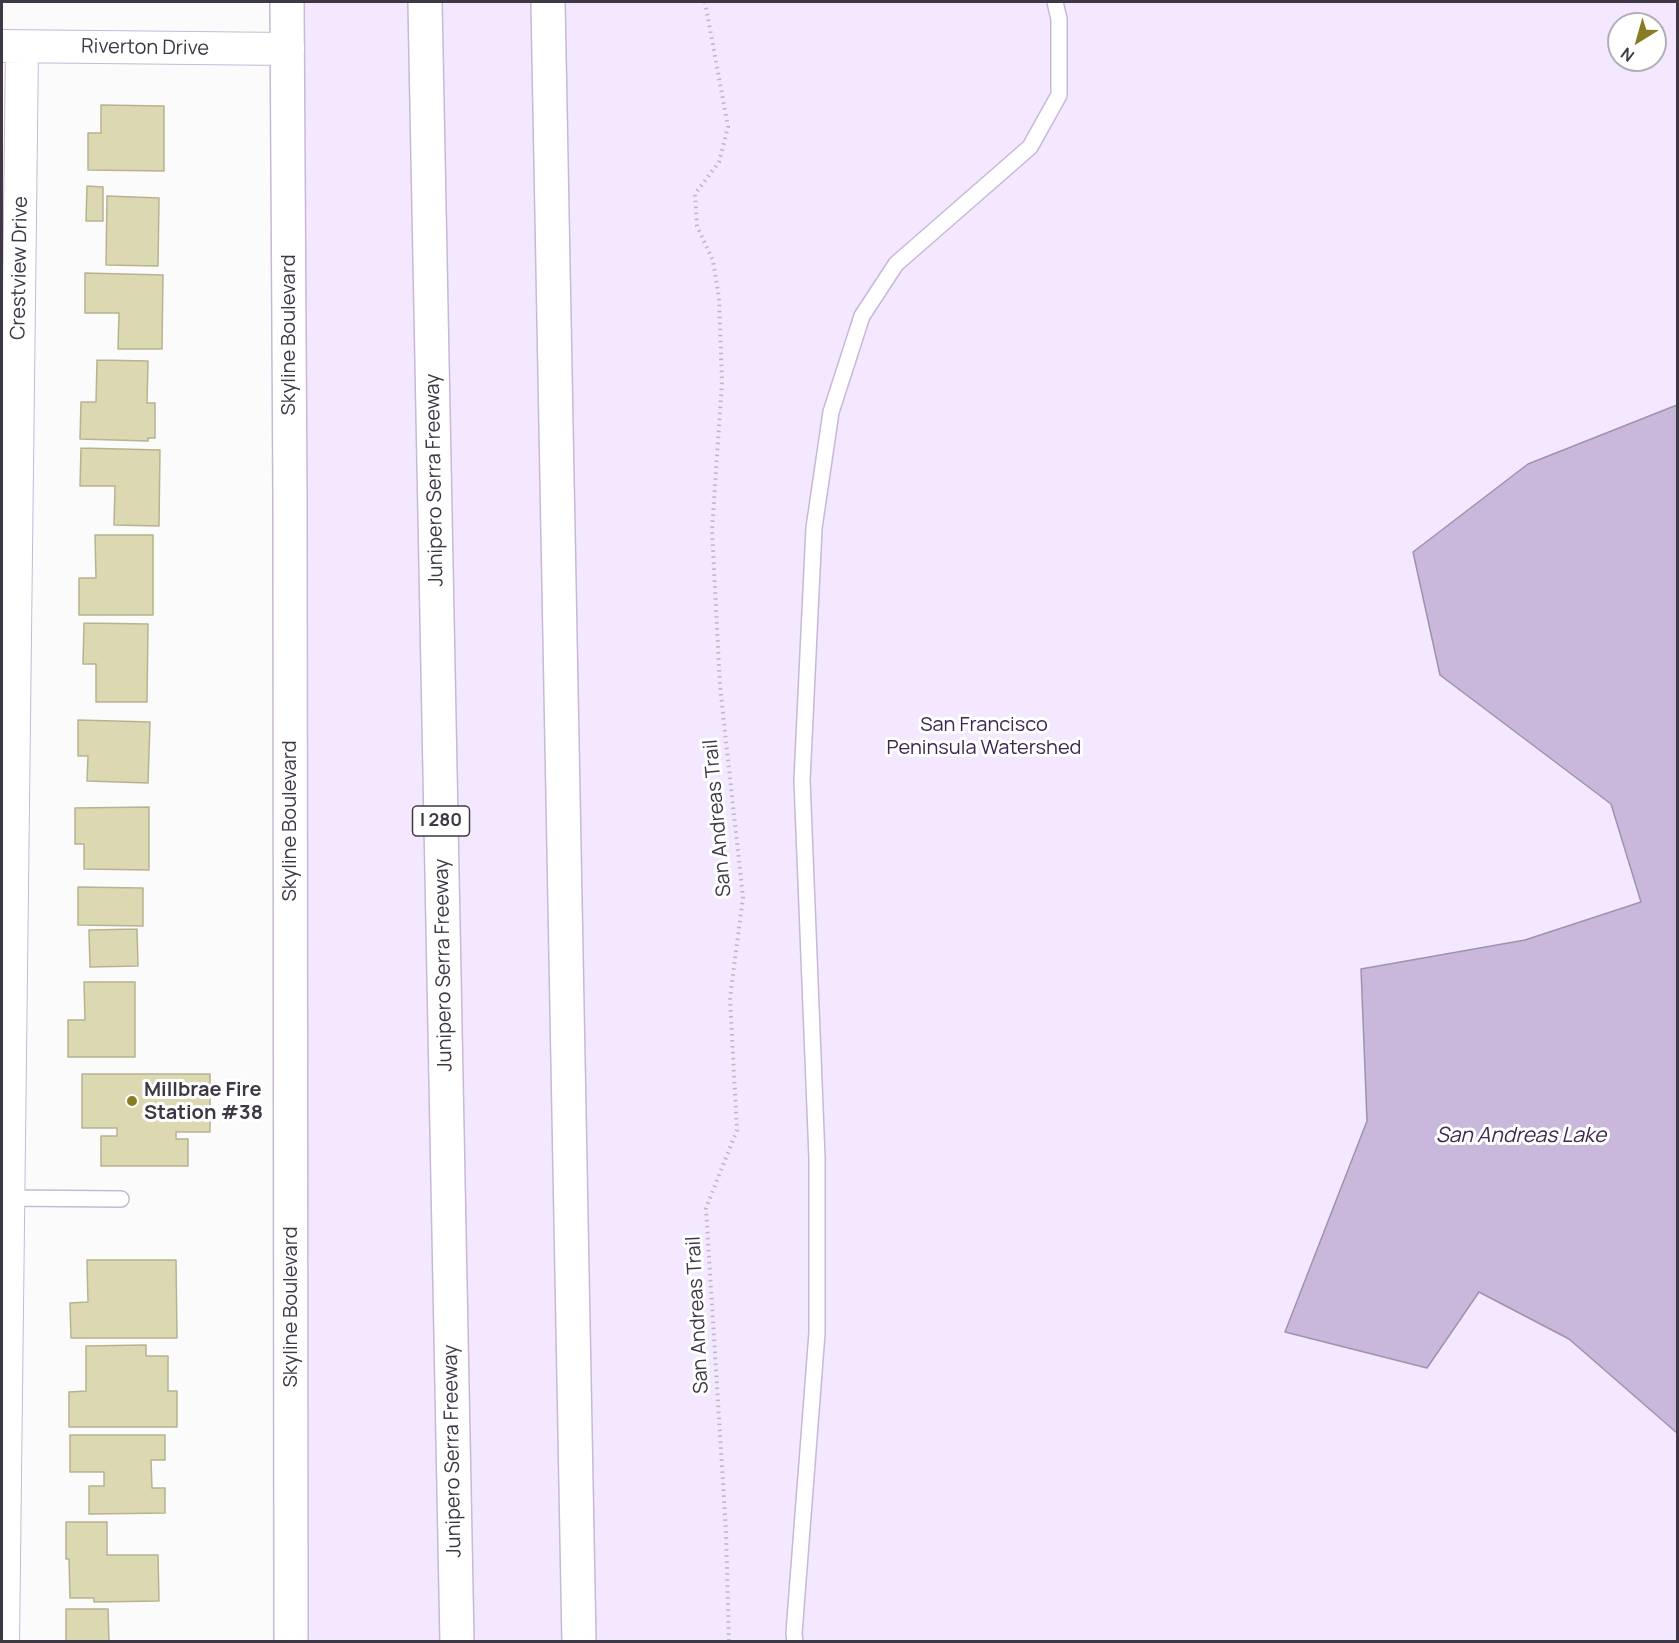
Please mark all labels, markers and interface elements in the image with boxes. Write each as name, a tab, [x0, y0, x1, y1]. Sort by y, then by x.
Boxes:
north arrow	[1607, 12, 1667, 72]
street label: Riverton Drive	[81, 35, 209, 61]
text: N	[1616, 43, 1639, 67]
street label: Crestview Drive	[7, 196, 33, 340]
street label: Skyline Boulevard	[277, 254, 301, 416]
street label: Junipero Serra Freeway	[421, 373, 449, 587]
park label: San Francisco Peninsula Watershed	[887, 713, 1081, 760]
street label: San Andreas Trail	[699, 738, 737, 898]
street label: Skyline Boulevard	[278, 740, 302, 902]
road number: I 280	[412, 806, 470, 836]
street label: Junipero Serra Freeway	[430, 858, 458, 1072]
place label: Millbrae Fire Station #38	[144, 1078, 263, 1125]
marker: Millbrae Fire Station #38	[125, 1094, 139, 1108]
water label: San Andreas Lake	[1436, 1123, 1606, 1149]
street label: Skyline Boulevard	[279, 1226, 303, 1388]
street label: San Andreas Trail	[682, 1236, 714, 1394]
street label: Junipero Serra Freeway	[439, 1344, 467, 1558]

